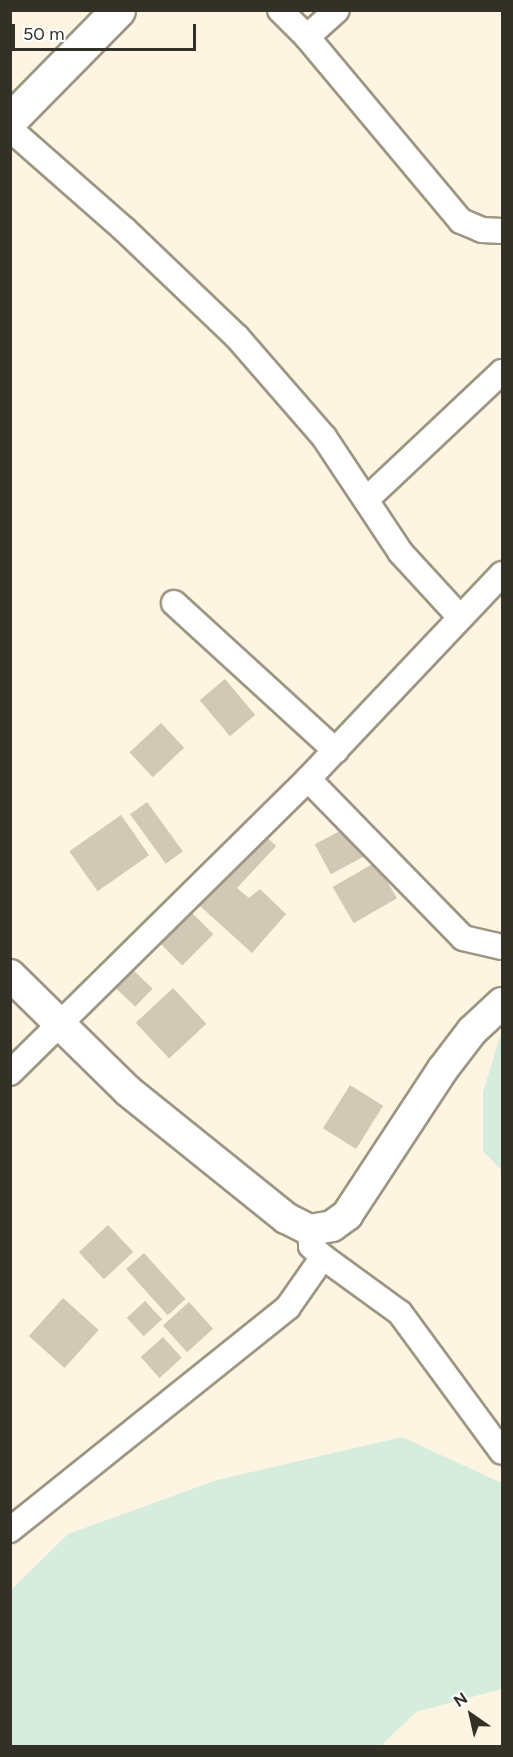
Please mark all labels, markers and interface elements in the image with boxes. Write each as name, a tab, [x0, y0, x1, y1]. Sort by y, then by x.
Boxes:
scale bar	[15, 12, 200, 50]
text: 50 m	[23, 23, 65, 45]
north arrow	[441, 1685, 501, 1745]
text: N	[450, 1688, 471, 1711]

